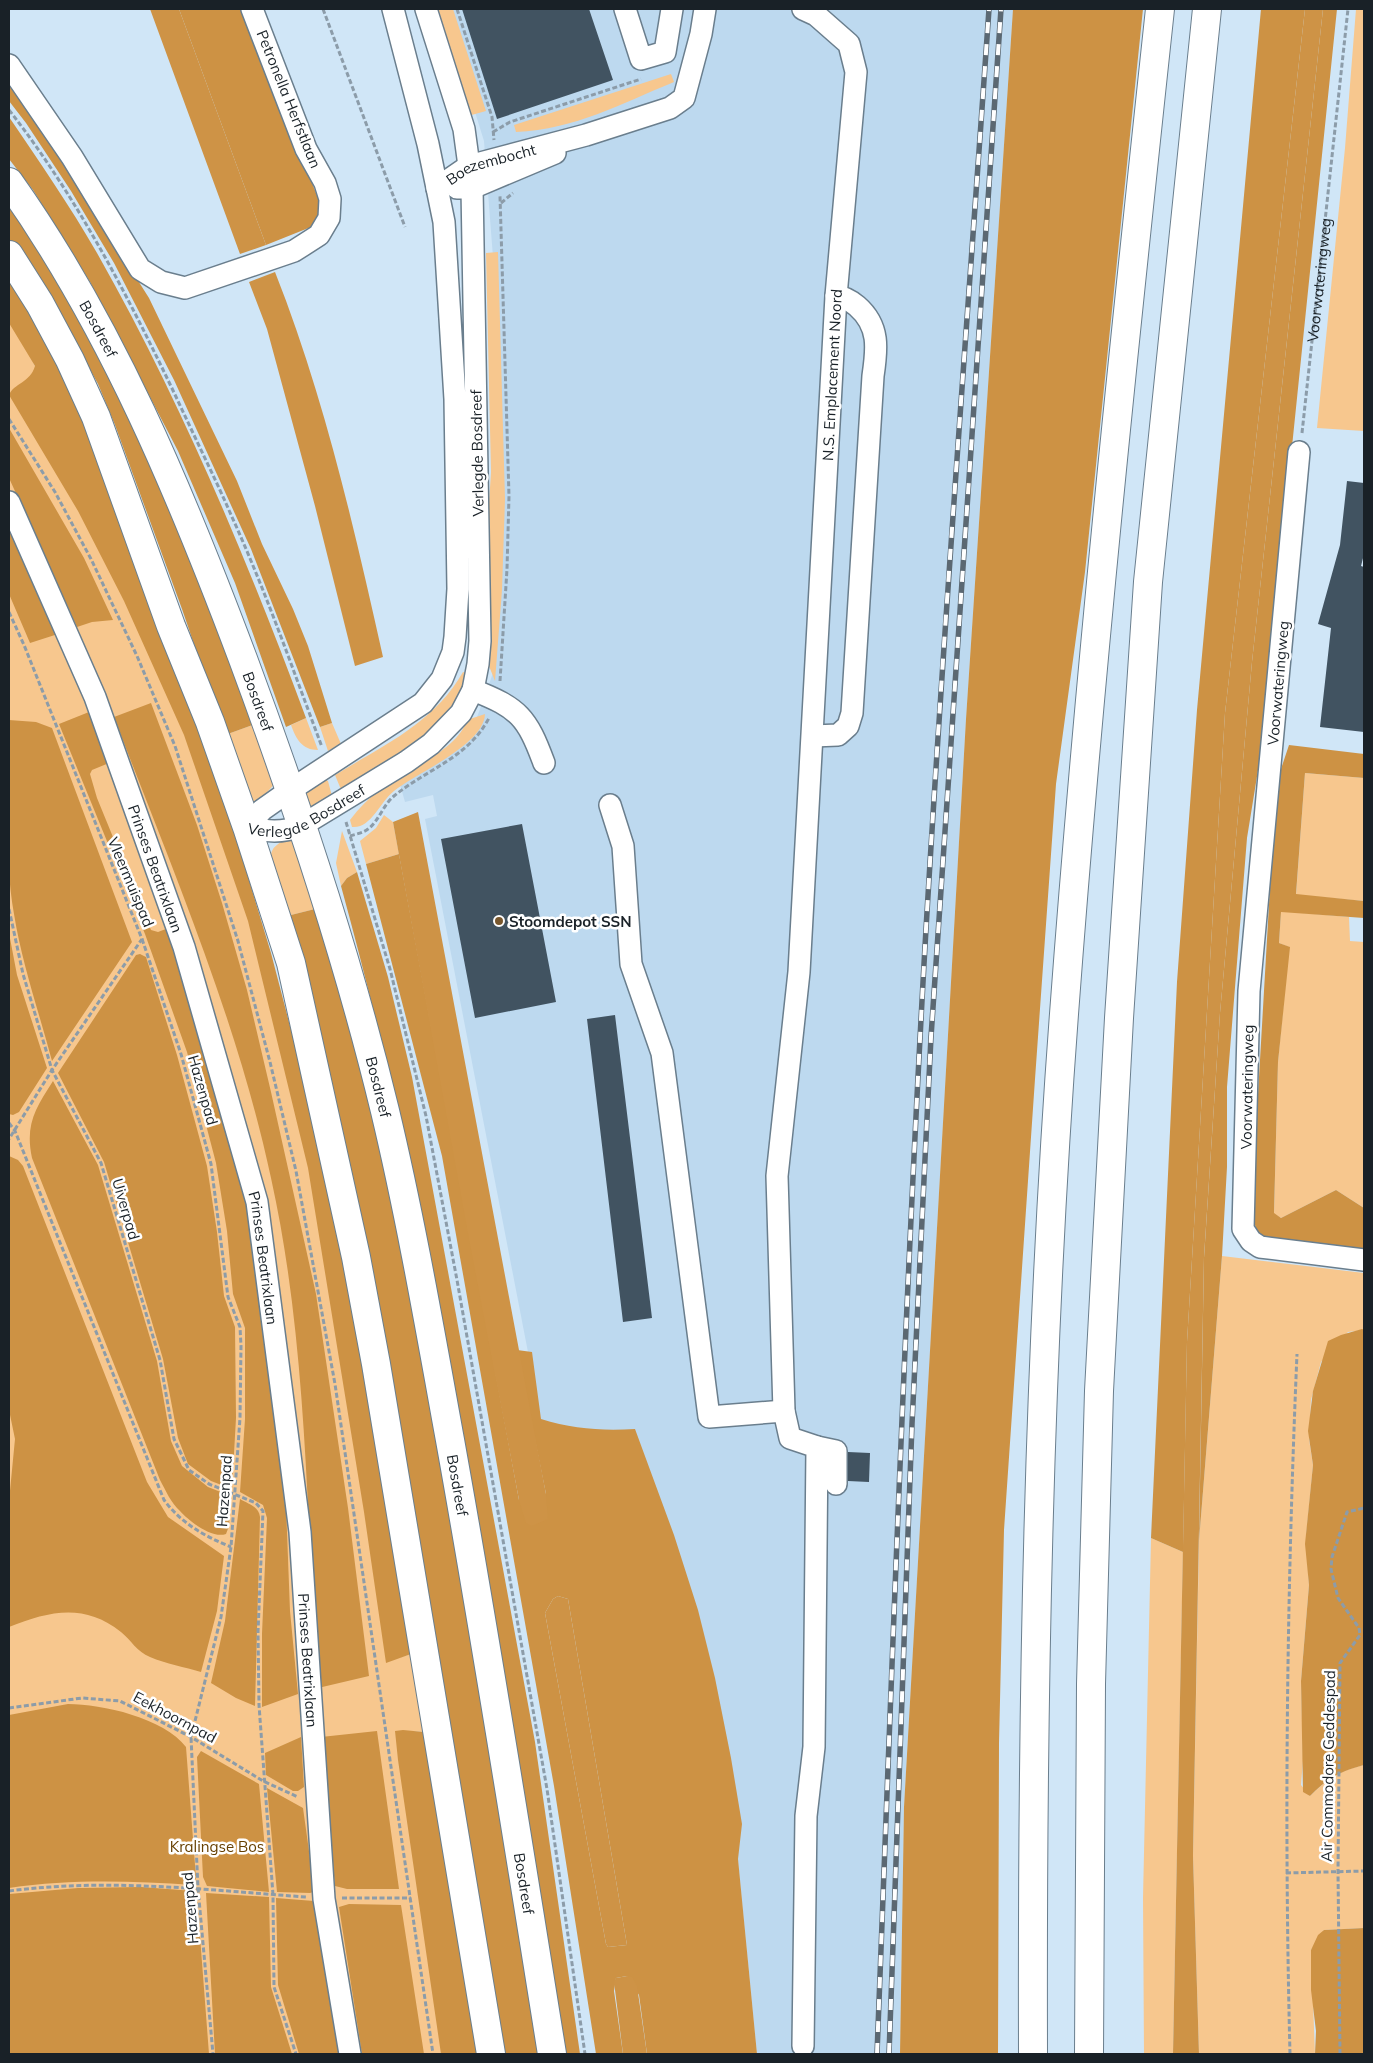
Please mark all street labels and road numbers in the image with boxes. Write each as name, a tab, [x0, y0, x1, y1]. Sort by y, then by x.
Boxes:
street label: Petronella Herfstlaan	[253, 27, 325, 171]
street label: Boezembocht	[442, 139, 538, 189]
street label: Voorwateringweg	[1302, 217, 1335, 343]
street label: N.S. Emplacement Noord	[818, 288, 846, 462]
street label: Bosdreef	[76, 297, 122, 361]
street label: Verlegde Bosdreef	[466, 388, 488, 517]
street label: Voorwateringweg	[1263, 620, 1293, 746]
street label: Bosdreef	[239, 669, 278, 735]
street label: Verlegde Bosdreef	[246, 779, 369, 841]
street label: Prinses Beatrixlaan	[124, 802, 188, 935]
street label: Vleermuispad	[104, 834, 158, 930]
street label: Voorwateringweg	[1236, 1024, 1258, 1150]
street label: Hazenpad	[184, 1053, 222, 1127]
street label: Bosdreef	[362, 1054, 396, 1120]
street label: Uiverpad	[108, 1176, 144, 1242]
street label: Prinses Beatrixlaan	[245, 1189, 282, 1326]
street label: Bosdreef	[443, 1453, 473, 1518]
street label: Hazenpad	[212, 1454, 236, 1528]
street label: Prinses Beatrixlaan	[295, 1592, 322, 1728]
street label: Air Commodore Geddespad	[1317, 1670, 1339, 1862]
street label: Eekhoornpad	[130, 1687, 220, 1747]
street label: Bosdreef	[510, 1851, 539, 1916]
street label: Hazenpad	[177, 1871, 203, 1945]

